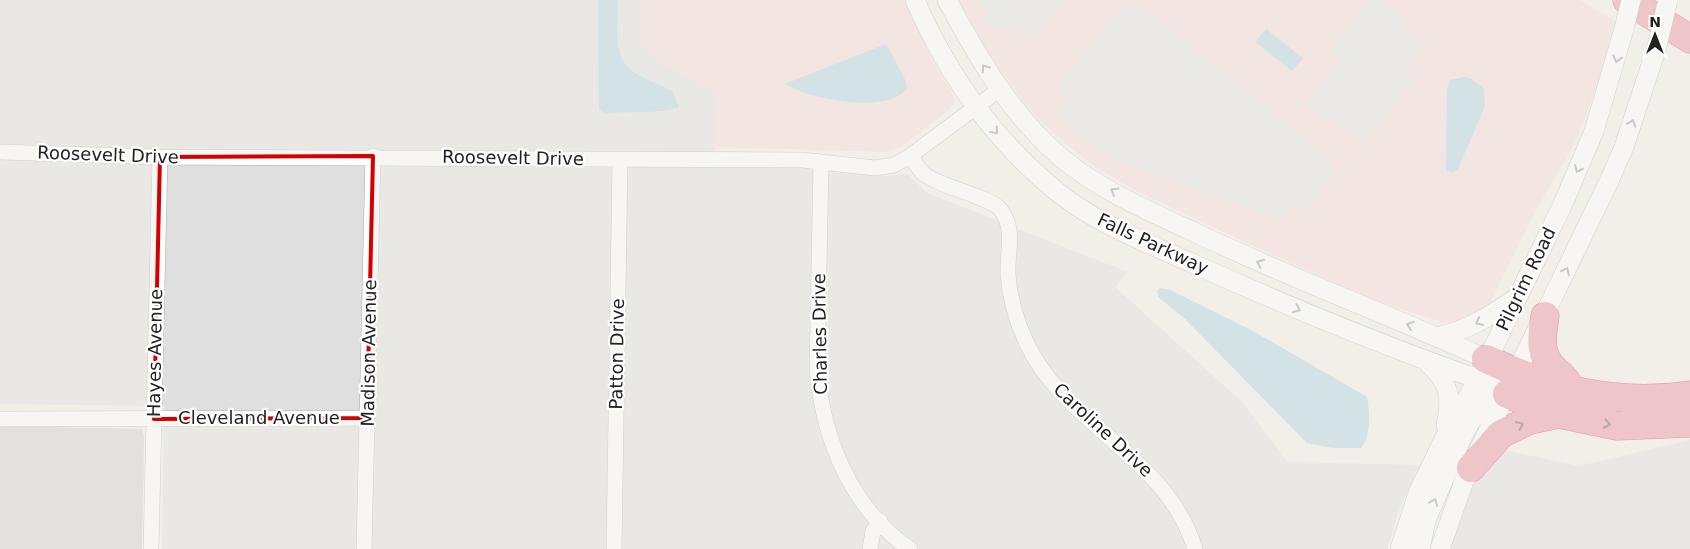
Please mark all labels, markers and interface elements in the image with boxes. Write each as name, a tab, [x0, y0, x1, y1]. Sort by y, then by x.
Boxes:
north arrow	[1630, 10, 1680, 60]
text: N	[1649, 14, 1661, 30]
one-way arrow	[1612, 55, 1622, 63]
one-way arrow	[982, 64, 991, 74]
one-way arrow	[1626, 119, 1636, 128]
one-way arrow	[989, 125, 997, 134]
street label: Roosevelt Drive	[37, 142, 179, 167]
street label: Roosevelt Drive	[442, 146, 584, 169]
one-way arrow	[1573, 164, 1584, 173]
one-way arrow	[1110, 188, 1119, 198]
street label: Falls Parkway	[1094, 209, 1212, 279]
street label: Pilgrim Road	[1491, 224, 1560, 334]
one-way arrow	[1256, 258, 1265, 269]
one-way arrow	[1560, 268, 1570, 277]
street label: Charles Drive	[808, 273, 831, 395]
street label: Madison Avenue	[357, 279, 380, 427]
street label: Hayes Avenue	[143, 289, 166, 417]
street label: Patton Drive	[605, 298, 628, 410]
one-way arrow	[1292, 303, 1301, 314]
one-way arrow	[1475, 316, 1484, 326]
one-way arrow	[1406, 321, 1414, 331]
street label: Caroline Drive	[1049, 378, 1157, 481]
street label: Cleveland Avenue	[178, 407, 340, 428]
one-way arrow	[1603, 418, 1611, 429]
one-way arrow	[1515, 421, 1524, 432]
one-way arrow	[1428, 499, 1438, 507]

